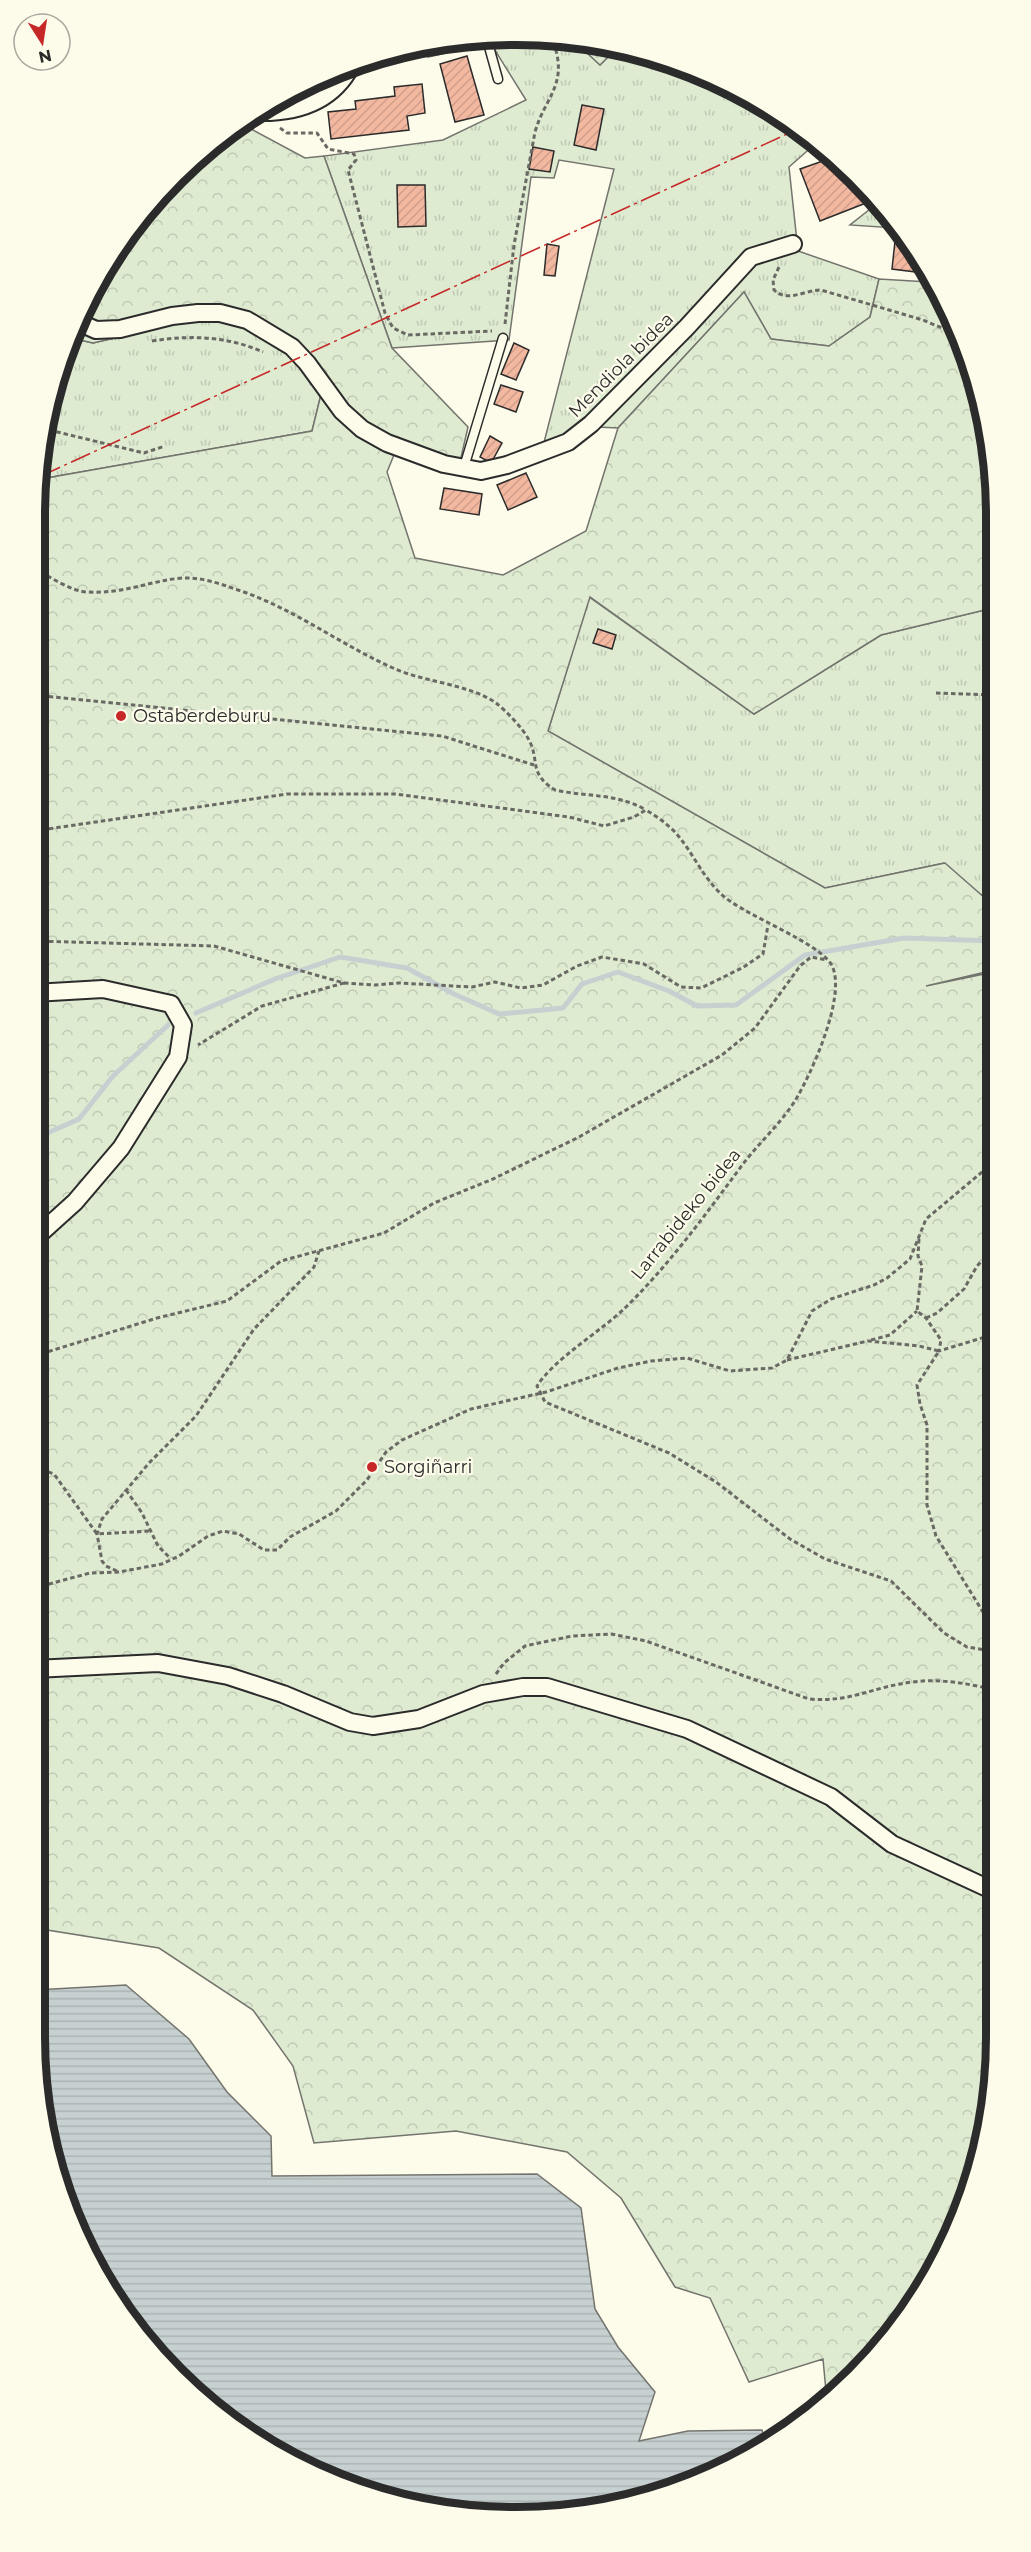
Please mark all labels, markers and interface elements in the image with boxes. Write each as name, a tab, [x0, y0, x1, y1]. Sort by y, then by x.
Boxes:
north arrow	[12, 12, 72, 72]
text: N	[37, 46, 53, 67]
street label: Mendiola bidea	[564, 308, 678, 422]
place label: Ostaberdeburu	[133, 705, 271, 727]
marker: Ostaberdeburu	[114, 709, 128, 723]
street label: Larrabideko bidea	[626, 1144, 746, 1284]
place label: Sorgiñarri	[384, 1456, 472, 1478]
marker: Sorgiñarri	[365, 1460, 379, 1474]

